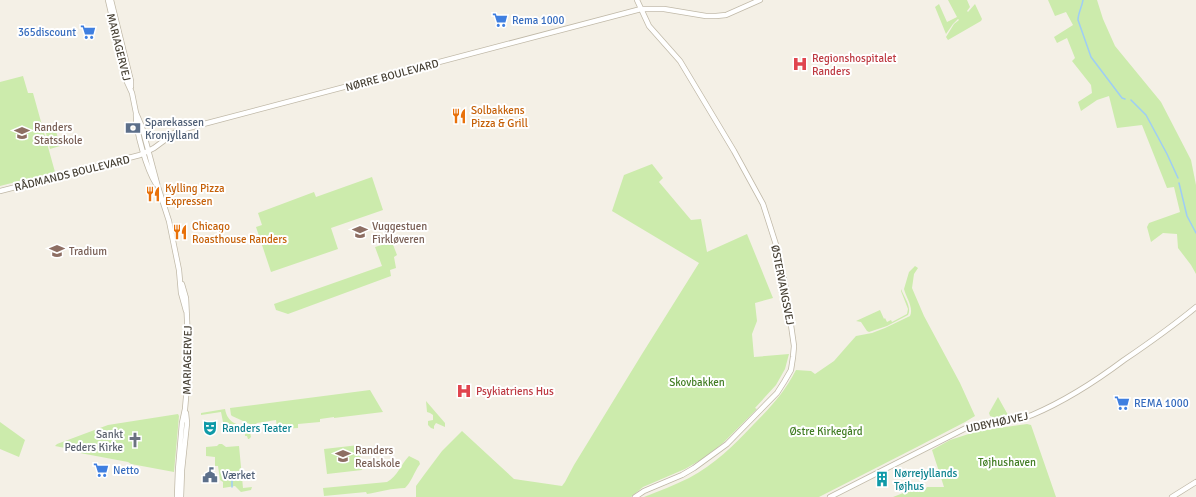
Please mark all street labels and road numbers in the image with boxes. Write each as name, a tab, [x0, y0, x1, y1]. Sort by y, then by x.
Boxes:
street label: MARIAGERVEJ	[104, 12, 133, 82]
street label: NØRRE BOULEVARD	[344, 57, 440, 94]
street label: RÅDMANDS BOULEVARD	[13, 152, 131, 194]
street label: ØSTERVANGSVEJ	[768, 244, 797, 326]
street label: MARIAGERVEJ	[180, 325, 195, 395]
street label: UDBYHØJVEJ	[965, 410, 1029, 435]

